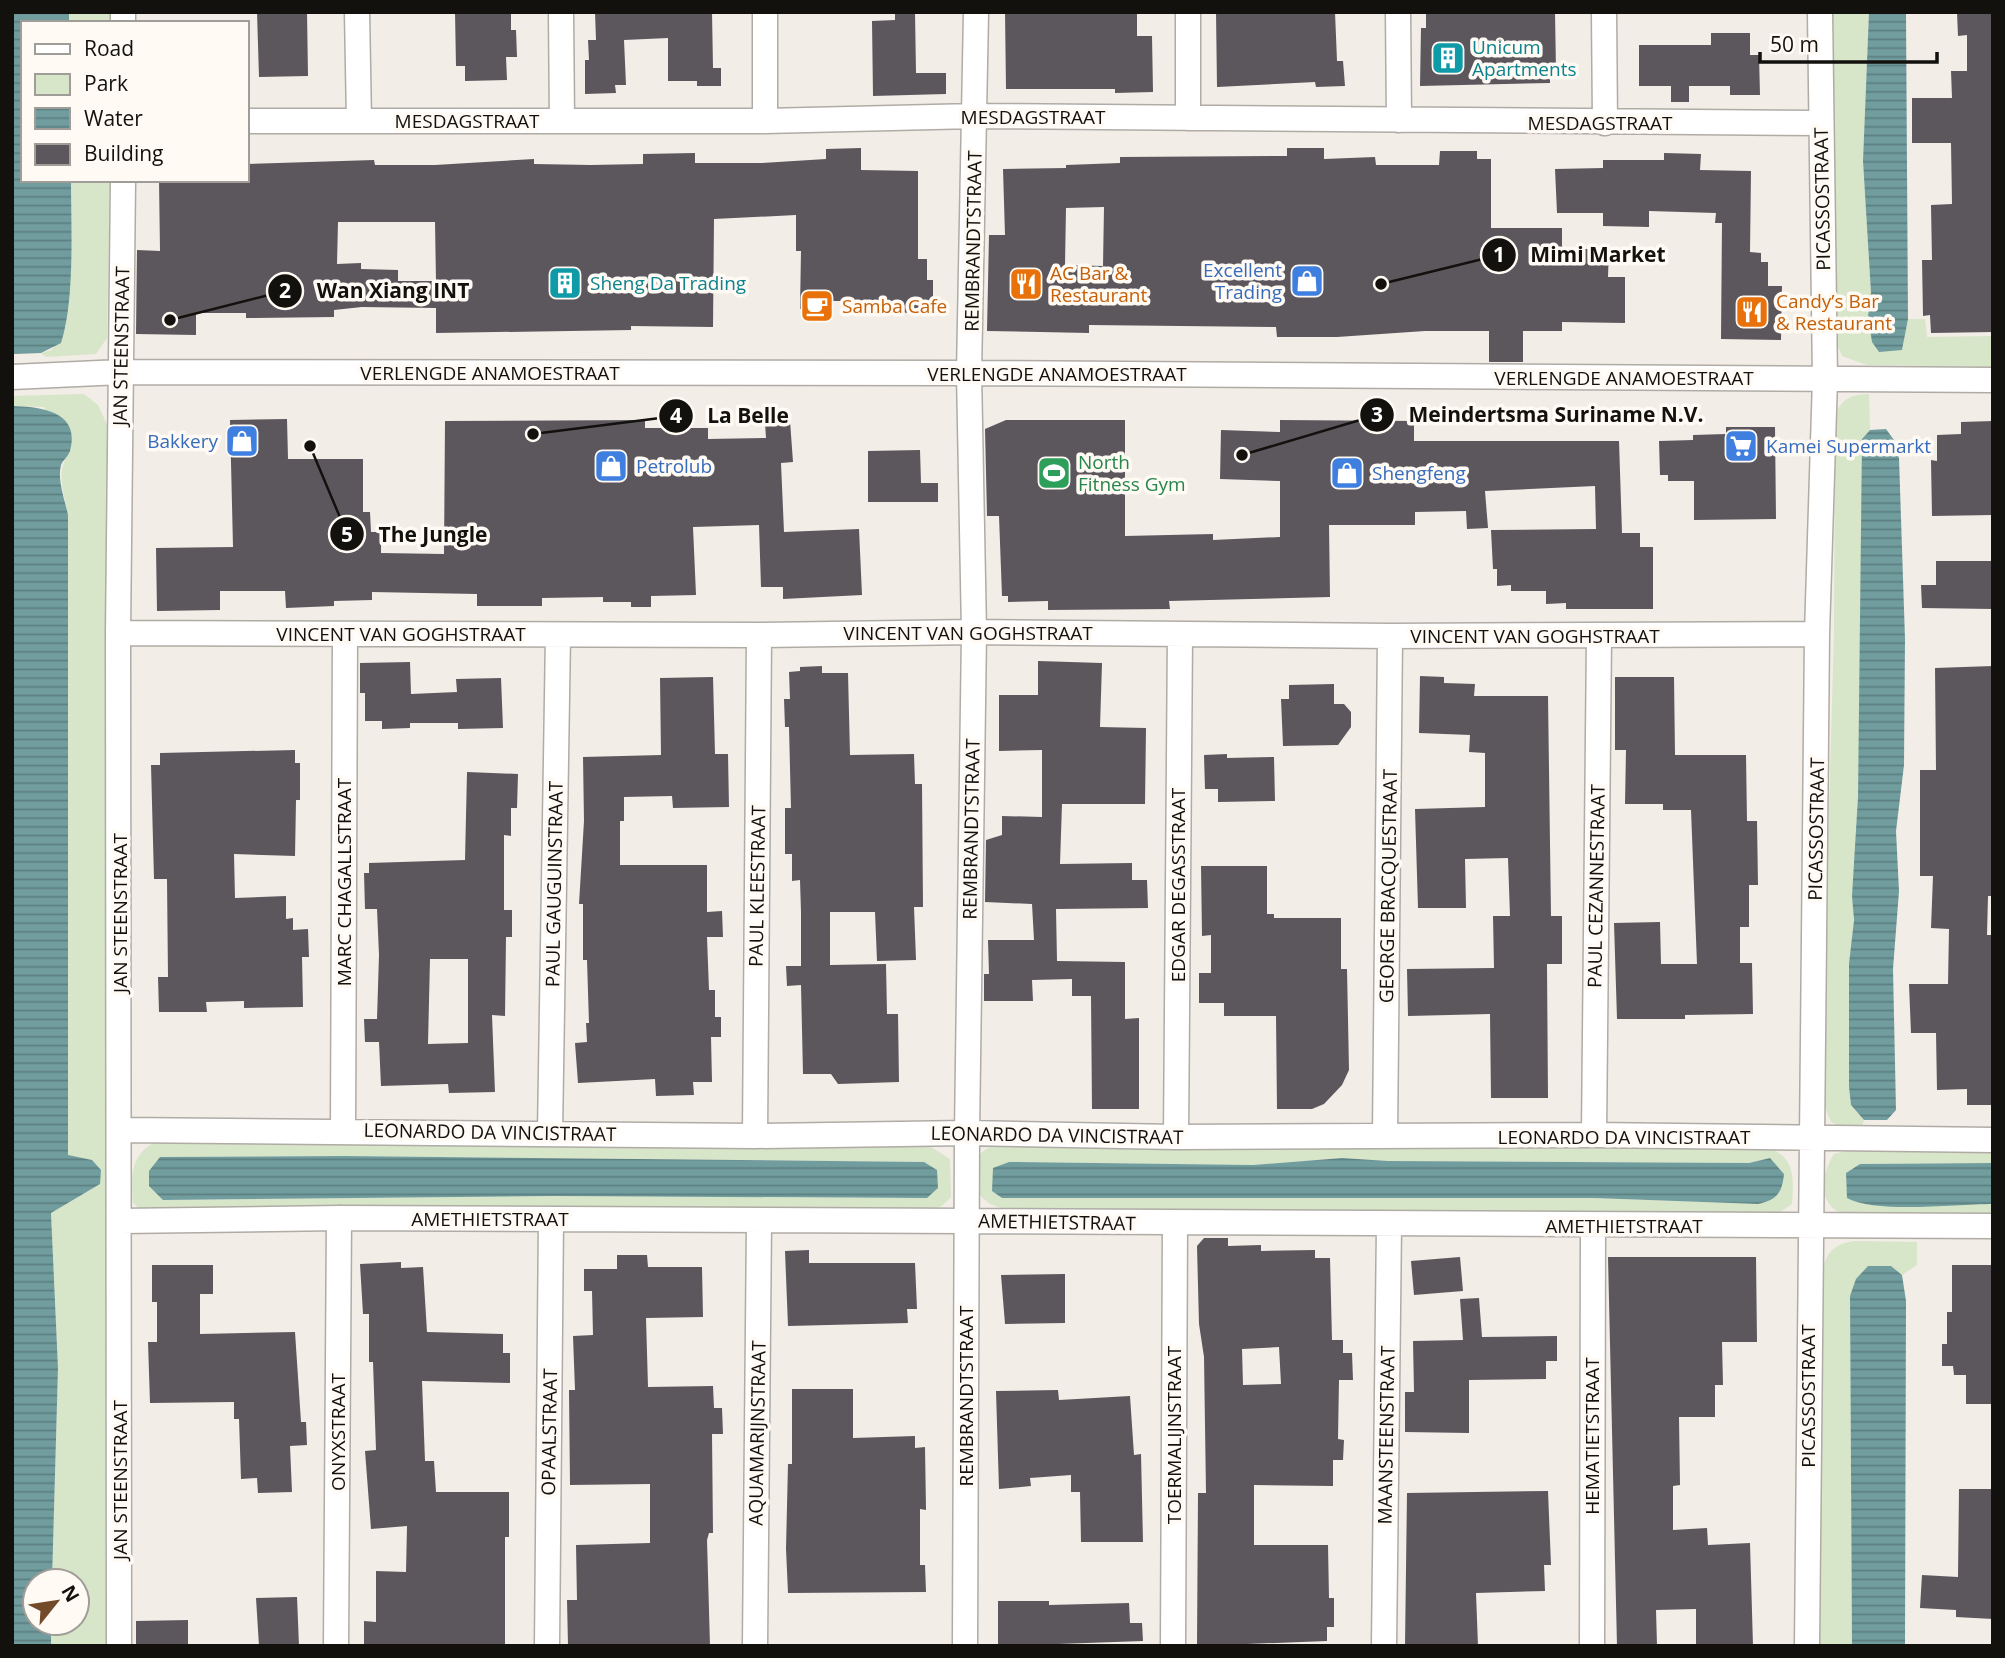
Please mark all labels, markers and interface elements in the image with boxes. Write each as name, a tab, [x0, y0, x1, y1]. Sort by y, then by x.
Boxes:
legend	[21, 21, 248, 182]
scale bar	[1760, 21, 1937, 65]
text: 50 m	[1770, 30, 1819, 58]
text: Road	[84, 34, 134, 62]
place label: Unicum Apartments	[1472, 34, 1576, 82]
building icon: Unicum Apartments	[1429, 39, 1467, 77]
text: Park	[84, 69, 128, 97]
text: Water	[84, 104, 143, 132]
street label: MESDAGSTRAAT	[961, 104, 1106, 130]
street label: MESDAGSTRAAT	[395, 108, 540, 134]
street label: MESDAGSTRAAT	[1528, 110, 1673, 136]
street label: PICASSOSTRAAT	[1808, 127, 1836, 271]
text: Building	[84, 139, 163, 167]
street label: REMBRANDTSTRAAT	[958, 150, 988, 332]
callout: Mimi Market	[1481, 234, 1679, 276]
text: 1	[1493, 240, 1505, 268]
text: Mimi Market	[1530, 240, 1666, 268]
place label: Excellent Trading	[1203, 257, 1282, 305]
place label: AC Bar & Restaurant	[1050, 260, 1147, 308]
shop icon: Excellent Trading	[1288, 262, 1326, 300]
building icon: Sheng Da Trading	[546, 264, 584, 302]
street label: JAN STEENSTRAAT	[107, 265, 135, 428]
restaurant icon: AC Bar & Restaurant	[1007, 265, 1045, 303]
callout: Wan Xiang INT	[268, 270, 484, 312]
place label: Sheng Da Trading	[590, 270, 746, 296]
text: 2	[279, 276, 291, 304]
text: Wan Xiang INT	[317, 276, 469, 304]
cafe icon: Samba Cafe	[798, 287, 836, 325]
place label: Candy’s Bar & Restaurant	[1776, 288, 1892, 336]
place label: Samba Cafe	[842, 293, 947, 319]
restaurant icon: Candy’s Bar & Restaurant	[1733, 293, 1771, 331]
street label: VERLENGDE ANAMOESTRAAT	[360, 360, 620, 386]
street label: VERLENGDE ANAMOESTRAAT	[927, 361, 1187, 387]
street label: VERLENGDE ANAMOESTRAAT	[1494, 365, 1754, 391]
callout: Meindertsma Suriname N.V.	[1359, 394, 1717, 436]
callout: La Belle	[659, 395, 803, 437]
text: 3	[1371, 400, 1383, 428]
text: Meindertsma Suriname N.V.	[1409, 400, 1703, 428]
text: 4	[670, 401, 682, 429]
text: La Belle	[707, 401, 789, 429]
shop icon: Bakkery	[223, 422, 261, 460]
supermarket icon: Kamei Supermarkt	[1722, 427, 1760, 465]
place label: Bakkery	[147, 428, 218, 454]
place label: Kamei Supermarkt	[1766, 433, 1931, 459]
shop icon: Petrolub	[592, 447, 630, 485]
place label: North Fitness Gym	[1078, 449, 1186, 497]
place label: Petrolub	[636, 453, 712, 479]
sports icon: North Fitness Gym	[1035, 454, 1073, 492]
shop icon: Shengfeng	[1328, 454, 1366, 492]
place label: Shengfeng	[1372, 460, 1466, 486]
callout: The Jungle	[330, 513, 502, 555]
text: 5	[341, 520, 353, 548]
text: The Jungle	[378, 520, 488, 548]
street label: VINCENT VAN GOGHSTRAAT	[843, 620, 1093, 646]
street label: VINCENT VAN GOGHSTRAAT	[276, 621, 526, 647]
street label: VINCENT VAN GOGHSTRAAT	[1410, 623, 1660, 649]
street label: REMBRANDTSTRAAT	[956, 738, 986, 920]
street label: PICASSOSTRAAT	[1802, 757, 1830, 901]
street label: GEORGE BRACQUESTRAAT	[1373, 768, 1403, 1003]
street label: MARC CHAGALLSTRAAT	[331, 777, 357, 986]
street label: PAUL GAUGUINSTRAAT	[539, 780, 569, 987]
street label: PAUL CEZANNESTRAAT	[1581, 783, 1611, 988]
street label: EDGAR DEGASSTRAAT	[1165, 787, 1191, 982]
street label: PAUL KLEESTRAAT	[743, 804, 771, 967]
street label: JAN STEENSTRAAT	[107, 833, 133, 995]
street label: LEONARDO DA VINCISTRAAT	[363, 1117, 617, 1147]
street label: LEONARDO DA VINCISTRAAT	[930, 1120, 1184, 1150]
street label: LEONARDO DA VINCISTRAAT	[1498, 1124, 1751, 1150]
street label: AMETHIETSTRAAT	[411, 1206, 569, 1232]
street label: AMETHIETSTRAAT	[978, 1208, 1137, 1236]
street label: AMETHIETSTRAAT	[1545, 1213, 1703, 1239]
street label: REMBRANDTSTRAAT	[953, 1305, 979, 1487]
street label: PICASSOSTRAAT	[1795, 1324, 1821, 1468]
street label: AQUAMARIJNSTRAAT	[742, 1340, 772, 1526]
street label: TOERMALIJNSTRAAT	[1161, 1345, 1187, 1524]
street label: MAANSTEENSTRAAT	[1371, 1345, 1401, 1525]
street label: HEMATIETSTRAAT	[1579, 1357, 1605, 1515]
street label: OPAALSTRAAT	[535, 1368, 563, 1496]
street label: ONYXSTRAAT	[325, 1373, 351, 1491]
street label: JAN STEENSTRAAT	[107, 1400, 133, 1562]
north arrow	[21, 1567, 91, 1637]
text: N	[56, 1580, 86, 1607]

